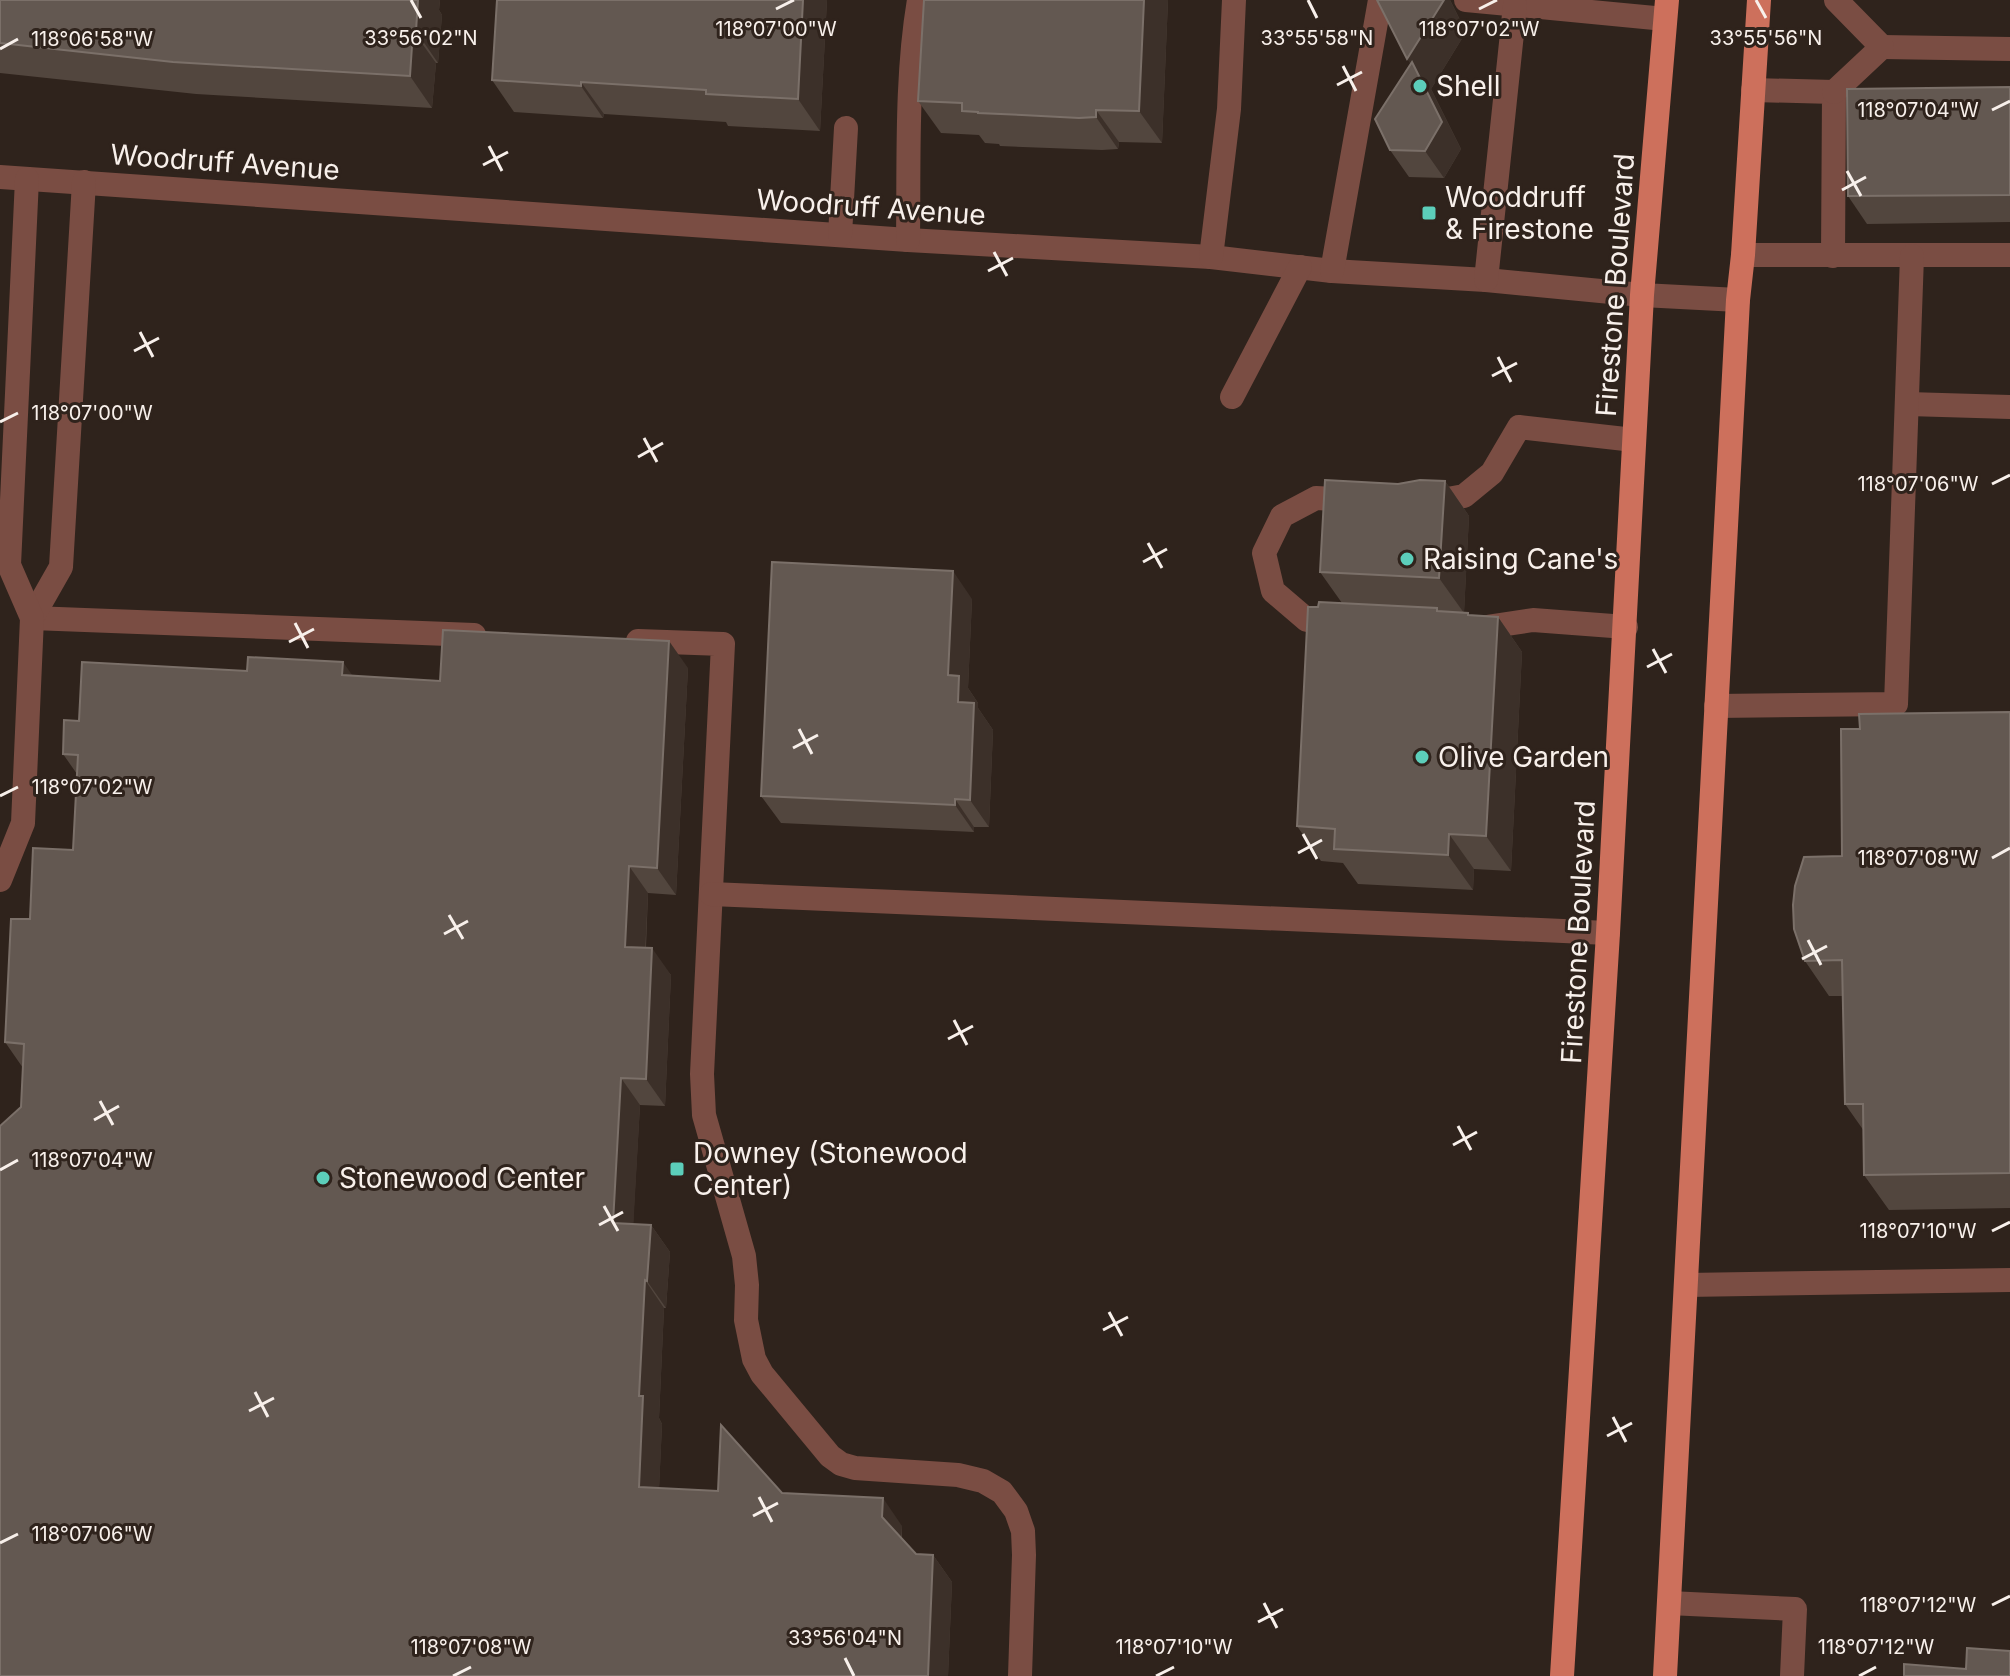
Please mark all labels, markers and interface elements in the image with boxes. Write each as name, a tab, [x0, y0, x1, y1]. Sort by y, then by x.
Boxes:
text: 118°07'00"W	[715, 17, 837, 41]
text: 118°07'02"W	[1419, 17, 1540, 41]
text: 33°56'02"N	[364, 26, 478, 50]
text: 33°55'58"N	[1261, 26, 1373, 50]
text: 33°55'56"N	[1710, 26, 1822, 50]
text: 118°06'58"W	[31, 27, 153, 51]
place label: Shell	[1436, 69, 1500, 103]
marker: Shell	[1411, 77, 1429, 95]
text: 118°07'04"W	[1857, 98, 1979, 122]
street label: Woodruff Avenue	[109, 137, 341, 187]
street label: Firestone Boulevard	[1589, 152, 1641, 418]
place label: Wooddruff & Firestone	[1445, 180, 1594, 246]
street label: Woodruff Avenue	[755, 182, 987, 232]
marker: Wooddruff & Firestone	[1420, 204, 1438, 222]
text: 118°07'00"W	[31, 401, 153, 425]
text: 118°07'06"W	[1857, 472, 1979, 496]
place label: Raising Cane's	[1423, 542, 1618, 576]
marker: Raising Cane's	[1398, 550, 1416, 568]
place label: Olive Garden	[1438, 740, 1609, 774]
marker: Olive Garden	[1413, 748, 1431, 766]
text: 118°07'02"W	[32, 775, 153, 799]
street label: Firestone Boulevard	[1554, 799, 1602, 1065]
text: 118°07'08"W	[1857, 846, 1979, 870]
place label: Downey (Stonewood Center)	[693, 1136, 968, 1202]
text: 118°07'04"W	[31, 1148, 153, 1172]
marker: Downey (Stonewood Center)	[668, 1160, 686, 1178]
place label: Stonewood Center	[339, 1161, 585, 1195]
marker: Stonewood Center	[314, 1169, 332, 1187]
text: 118°07'10"W	[1860, 1219, 1977, 1243]
text: 118°07'06"W	[31, 1522, 153, 1546]
text: 118°07'12"W	[1860, 1593, 1976, 1617]
text: 33°56'04"N	[788, 1626, 902, 1650]
text: 118°07'08"W	[410, 1635, 532, 1659]
text: 118°07'10"W	[1116, 1635, 1233, 1659]
text: 118°07'12"W	[1818, 1635, 1934, 1659]

